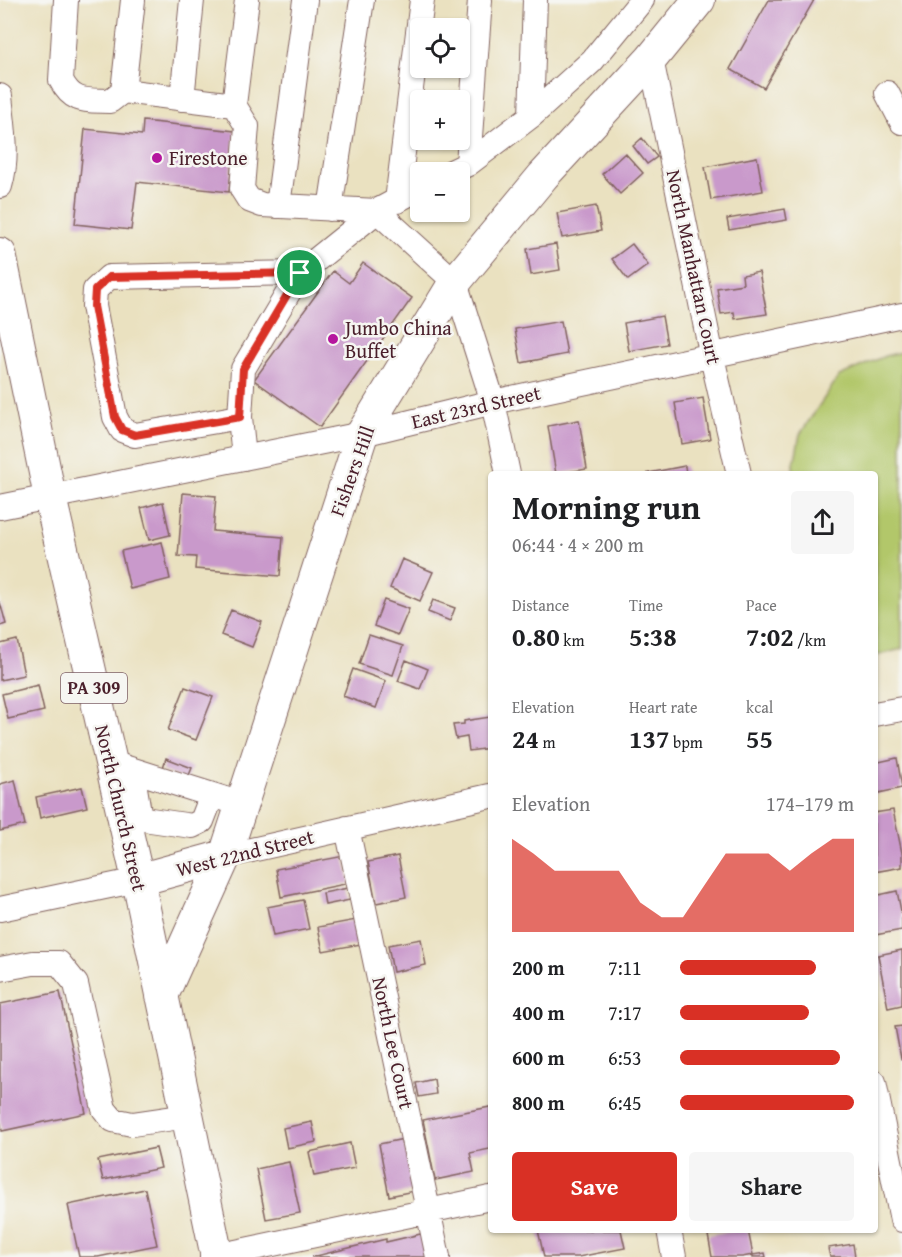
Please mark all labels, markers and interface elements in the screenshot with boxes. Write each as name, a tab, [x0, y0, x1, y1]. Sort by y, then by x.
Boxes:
map controls	[410, 18, 470, 222]
button: locate	[410, 18, 470, 78]
button: +	[410, 90, 470, 150]
place label: Firestone	[169, 143, 248, 172]
marker: Firestone	[150, 151, 164, 165]
button: −	[410, 162, 470, 222]
street label: North Manhattan Court	[660, 167, 729, 367]
pin	[274, 247, 325, 298]
icon: arrive	[283, 256, 316, 289]
place label: Jumbo China Buffet	[342, 313, 452, 365]
marker: Jumbo China Buffet	[326, 332, 340, 346]
street label: East 23rd Street	[408, 378, 543, 435]
street label: Fishers Hill	[322, 421, 381, 520]
text: Morning run	[512, 483, 701, 531]
button: share	[791, 491, 854, 554]
text: 06:44 · 4 × 200 m	[512, 530, 644, 559]
text: Distance	[512, 593, 569, 617]
text: Time	[629, 593, 663, 617]
text: Pace	[746, 593, 777, 617]
text: 0.80	[512, 617, 560, 656]
text: 5:38	[629, 617, 677, 656]
text: 7:02	[746, 617, 794, 656]
text: km	[560, 628, 584, 652]
text: /km	[794, 628, 826, 652]
road number: PA 309	[61, 673, 127, 703]
text: Elevation	[512, 695, 575, 719]
text: Heart rate	[629, 695, 698, 719]
text: kcal	[746, 695, 773, 719]
text: 24	[512, 719, 539, 758]
text: 137	[629, 719, 669, 758]
text: 55	[746, 719, 773, 758]
street label: North Church Street	[88, 722, 155, 894]
text: m	[539, 730, 556, 754]
text: bpm	[669, 730, 703, 754]
text: Elevation	[512, 789, 590, 818]
text: 174–179 m	[766, 789, 854, 818]
street label: West 22nd Street	[173, 821, 317, 884]
text: 200 m	[512, 953, 565, 982]
text: 7:11	[608, 953, 642, 982]
street label: North Lee Court	[365, 974, 422, 1112]
text: 400 m	[512, 998, 565, 1027]
text: 7:17	[608, 998, 642, 1027]
text: 600 m	[512, 1043, 565, 1072]
text: 6:53	[608, 1043, 642, 1072]
text: 800 m	[512, 1088, 565, 1117]
text: 6:45	[608, 1088, 642, 1117]
button: Save	[512, 1152, 677, 1221]
button: Share	[689, 1152, 854, 1221]

